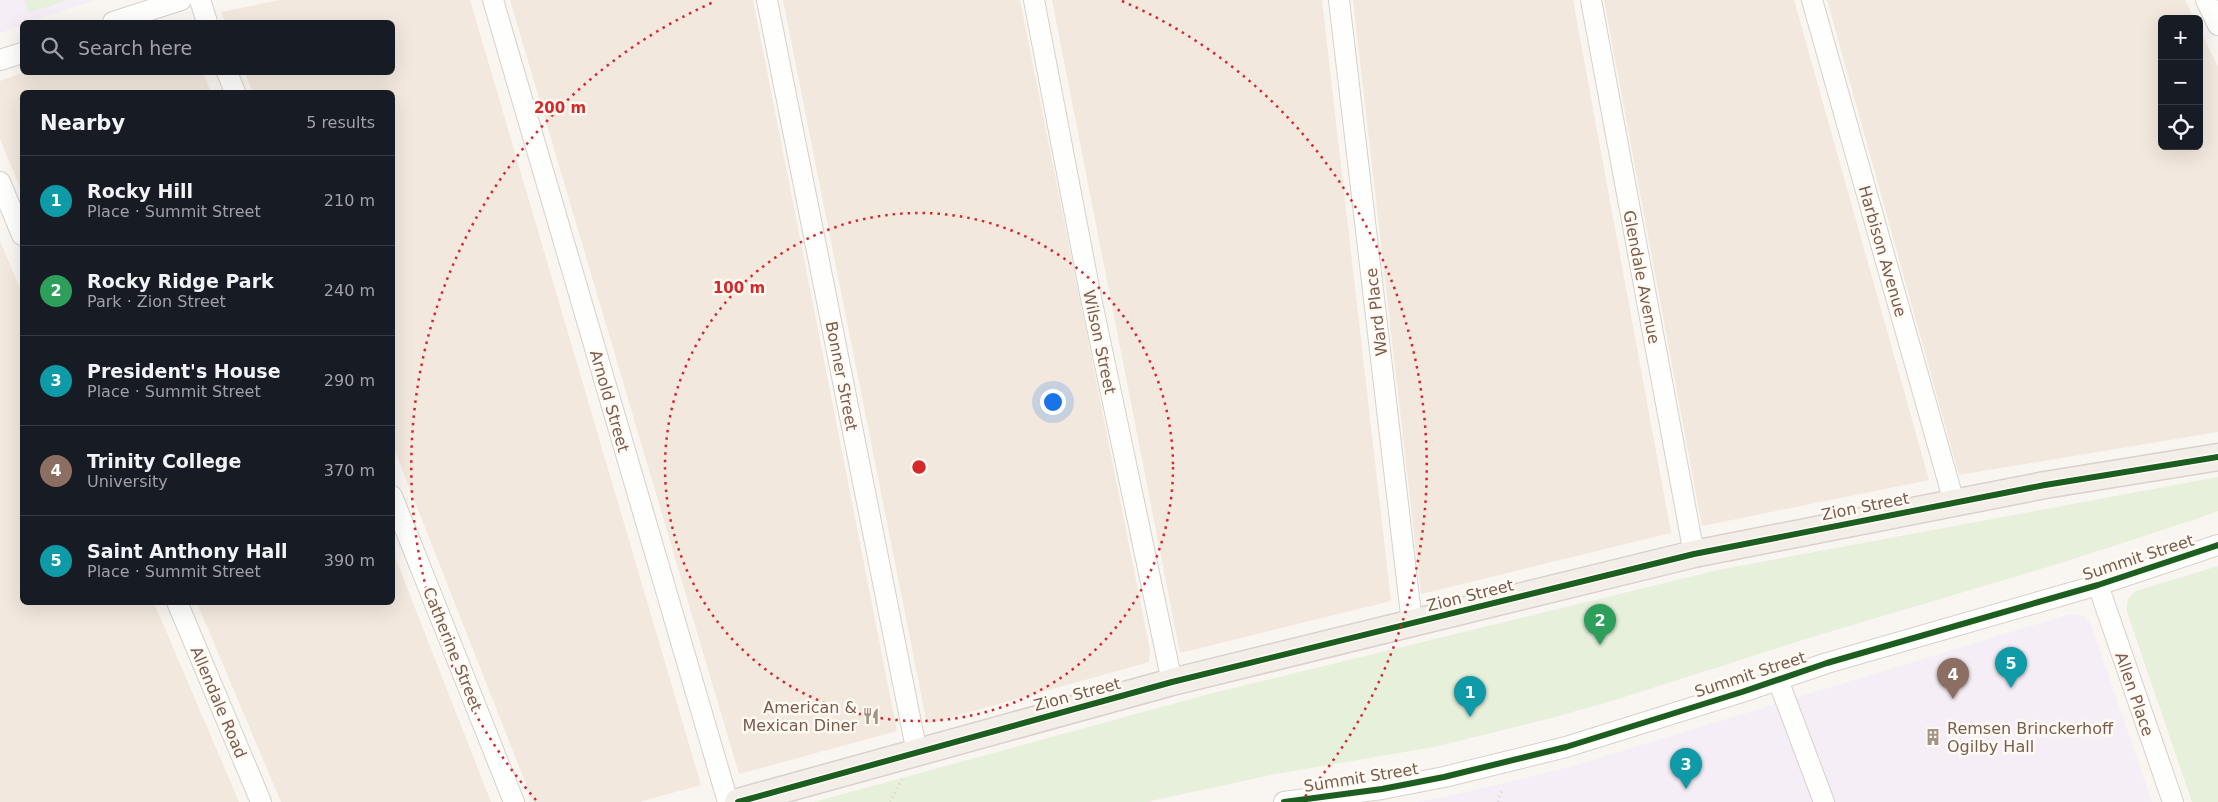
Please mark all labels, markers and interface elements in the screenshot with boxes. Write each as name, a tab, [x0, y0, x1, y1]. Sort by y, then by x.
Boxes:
map controls	[2158, 15, 2203, 150]
button: +	[2158, 15, 2203, 60]
search box	[20, 20, 395, 75]
icon: search	[38, 34, 66, 62]
text: Search here	[78, 37, 192, 59]
button: −	[2158, 60, 2203, 105]
text: 200 m	[534, 99, 586, 117]
button: locate	[2158, 105, 2203, 150]
text: Nearby	[40, 111, 125, 135]
text: 5 results	[306, 113, 375, 132]
text: Rocky Hill	[87, 180, 193, 202]
street label: Harbison Avenue	[1855, 183, 1910, 319]
text: 1	[50, 191, 62, 210]
text: 210 m	[324, 191, 375, 210]
text: Place · Summit Street	[87, 202, 261, 221]
street label: Glendale Avenue	[1619, 209, 1664, 345]
street label: Ward Place	[1362, 267, 1391, 357]
text: Rocky Ridge Park	[87, 270, 274, 292]
text: 100 m	[713, 279, 765, 297]
text: 2	[50, 281, 62, 300]
text: 240 m	[324, 281, 375, 300]
street label: Wilson Street	[1079, 288, 1120, 396]
text: Park · Zion Street	[87, 292, 226, 311]
street label: Bonner Street	[822, 320, 861, 432]
street label: Arnold Street	[586, 348, 633, 454]
text: President's House	[87, 360, 281, 382]
text: 3	[50, 371, 62, 390]
text: 290 m	[324, 371, 375, 390]
text: Place · Summit Street	[87, 382, 261, 401]
your location	[1040, 389, 1066, 415]
text: Trinity College	[87, 450, 241, 472]
centre of rings	[910, 458, 928, 476]
text: 4	[50, 461, 62, 480]
text: 370 m	[324, 461, 375, 480]
text: University	[87, 472, 168, 491]
street label: Zion Street	[1820, 489, 1911, 524]
street label: Summit Street	[2080, 531, 2196, 584]
text: Saint Anthony Hall	[87, 540, 287, 562]
text: 5	[50, 551, 62, 570]
text: 390 m	[324, 551, 375, 570]
text: Place · Summit Street	[87, 562, 261, 581]
street label: Zion Street	[1425, 575, 1516, 615]
street label: Catherine Street	[419, 584, 486, 714]
pin: 2	[1584, 604, 1616, 645]
street label: Allendale Road	[186, 644, 251, 761]
pin: 5	[1995, 647, 2027, 688]
street label: Summit Street	[1692, 648, 1808, 701]
street label: Allen Place	[2111, 650, 2158, 739]
pin: 4	[1937, 658, 1969, 699]
street label: Zion Street	[1032, 674, 1123, 715]
pin: 1	[1454, 676, 1486, 717]
place label: American & Mexican Diner	[743, 698, 857, 735]
restaurant icon: American & Mexican Diner	[861, 706, 881, 726]
place label: Remsen Brinckerhoff Ogilby Hall	[1947, 719, 2114, 756]
building icon: Remsen Brinckerhoff Ogilby Hall	[1923, 727, 1943, 747]
pin: 3	[1670, 748, 1702, 789]
street label: Summit Street	[1302, 759, 1420, 796]

